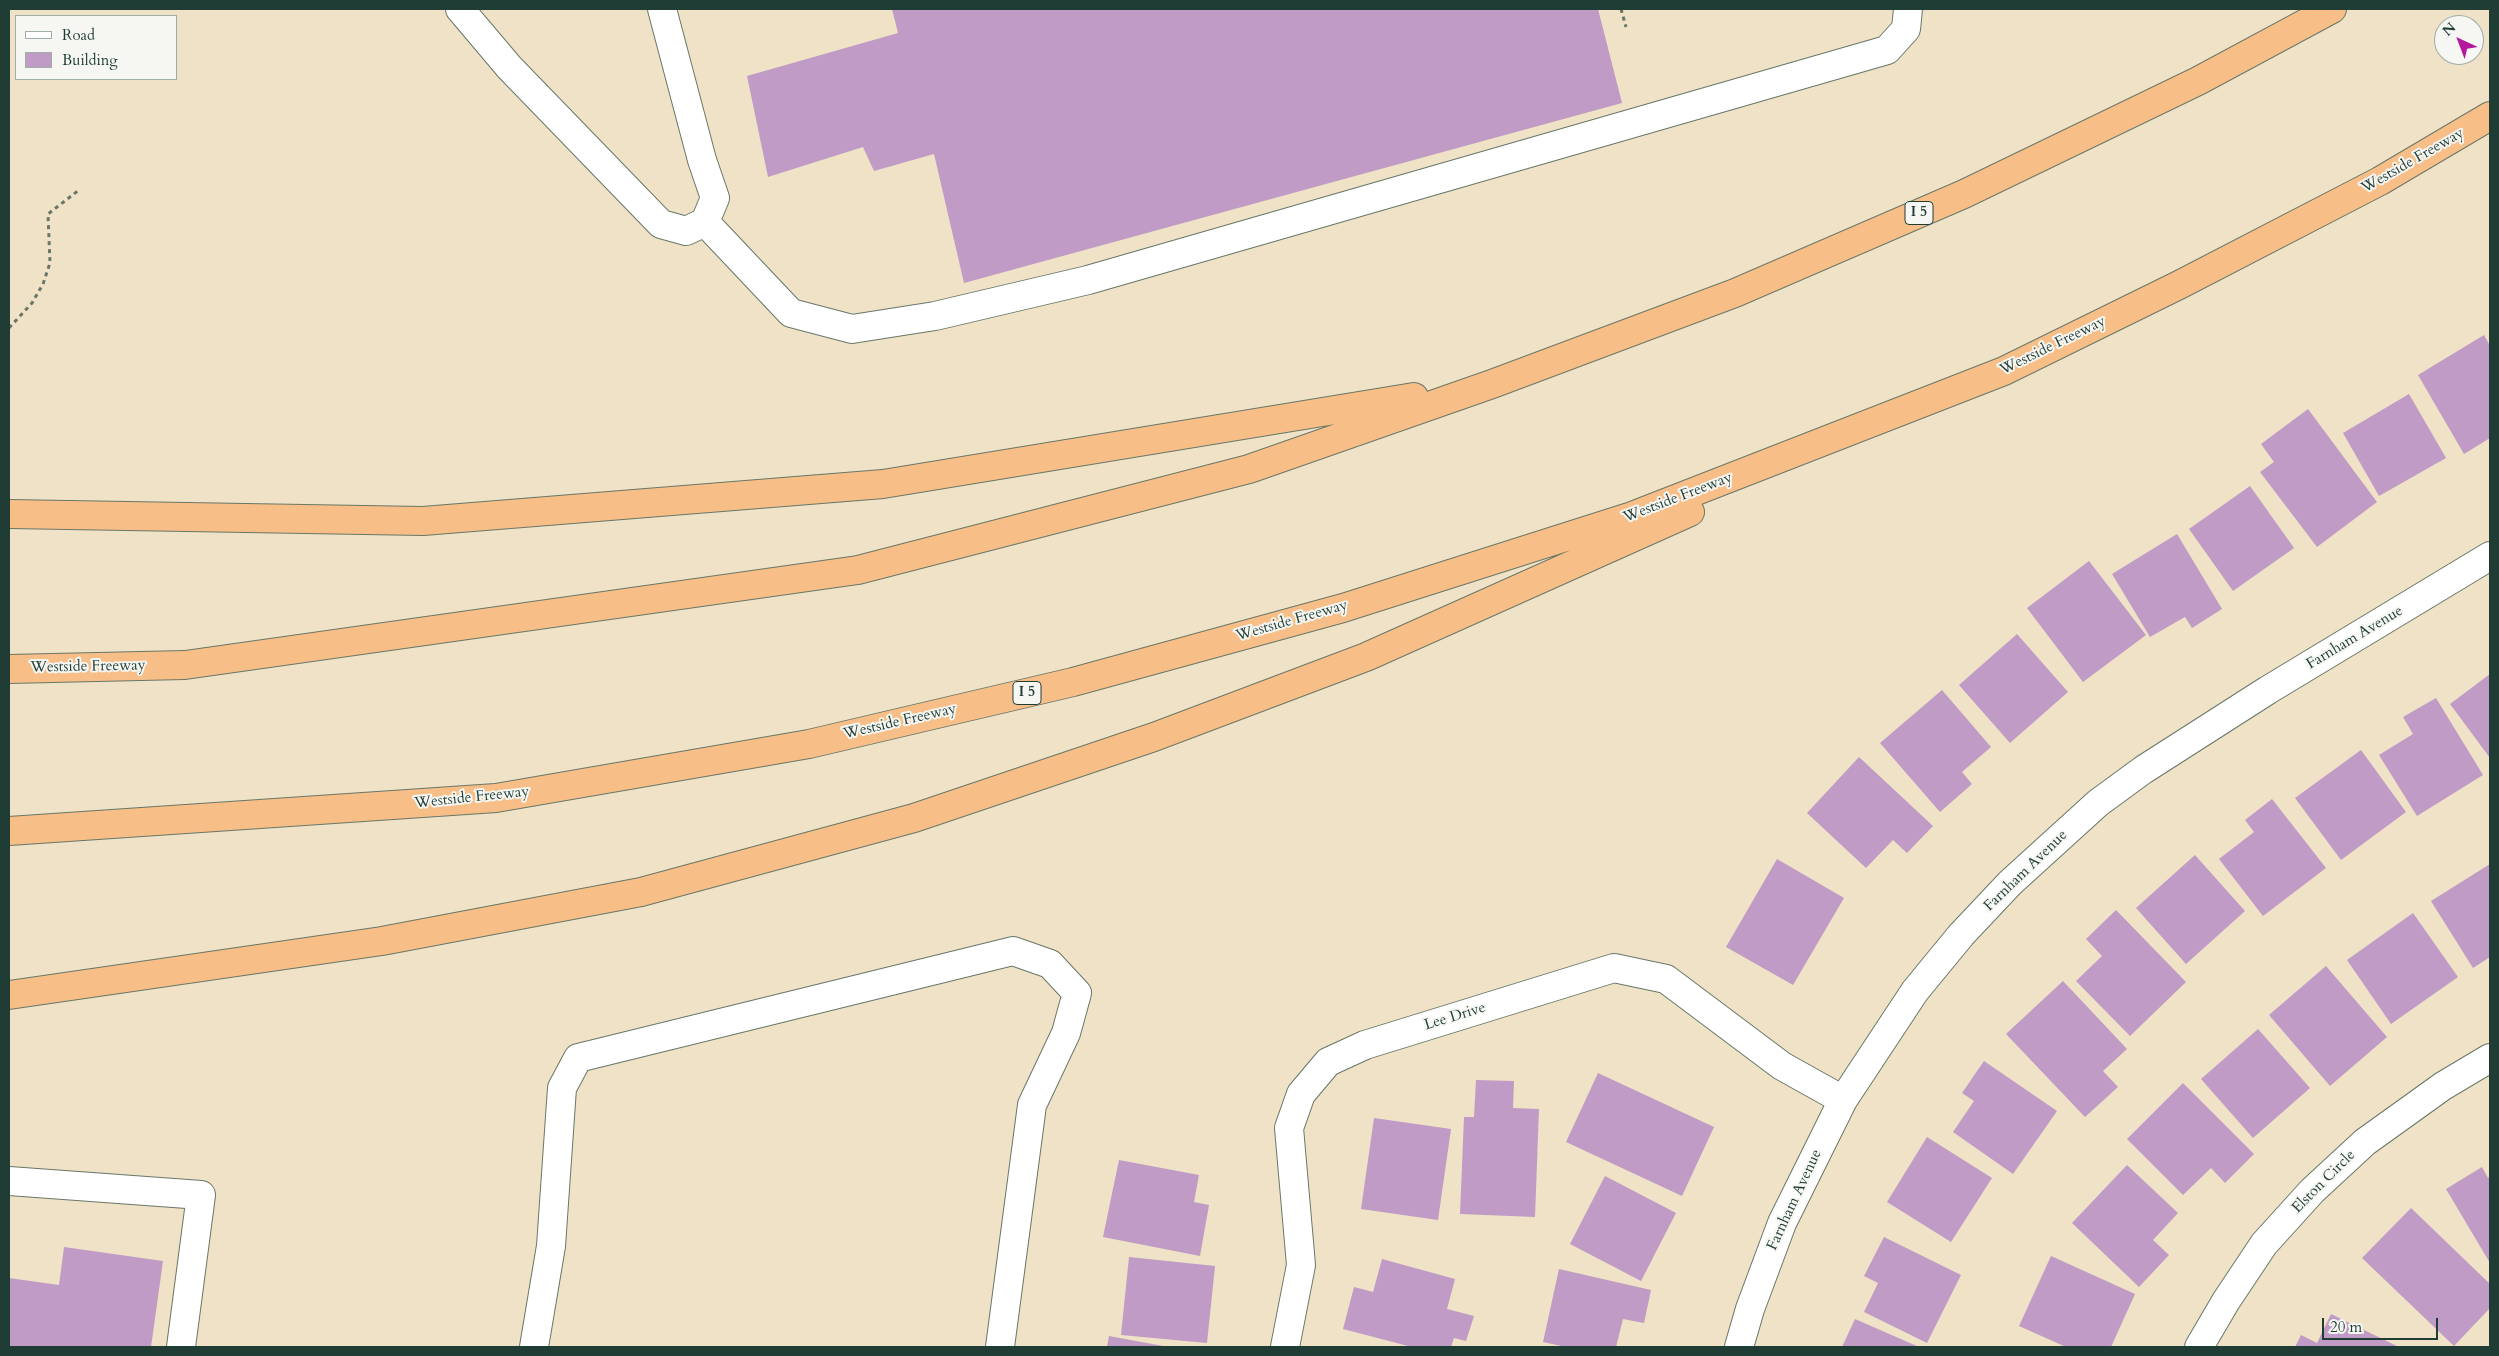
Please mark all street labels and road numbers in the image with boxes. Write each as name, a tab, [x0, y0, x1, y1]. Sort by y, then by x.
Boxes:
street label: Westside Freeway	[2359, 124, 2467, 198]
road number: I 5	[1905, 202, 1933, 224]
street label: Westside Freeway	[1997, 313, 2109, 379]
street label: Westside Freeway	[1621, 469, 1735, 527]
street label: Westside Freeway	[1234, 596, 1350, 646]
street label: Farnham Avenue	[2304, 602, 2406, 674]
street label: Westside Freeway	[30, 657, 146, 677]
road number: I 5	[1013, 681, 1041, 704]
street label: Westside Freeway	[842, 700, 958, 744]
street label: Westside Freeway	[414, 783, 530, 813]
street label: Farnham Avenue	[1981, 827, 2071, 915]
street label: Lee Drive	[1422, 999, 1488, 1035]
street label: Farnham Avenue	[1764, 1147, 1826, 1253]
street label: Elston Circle	[2289, 1147, 2359, 1217]

